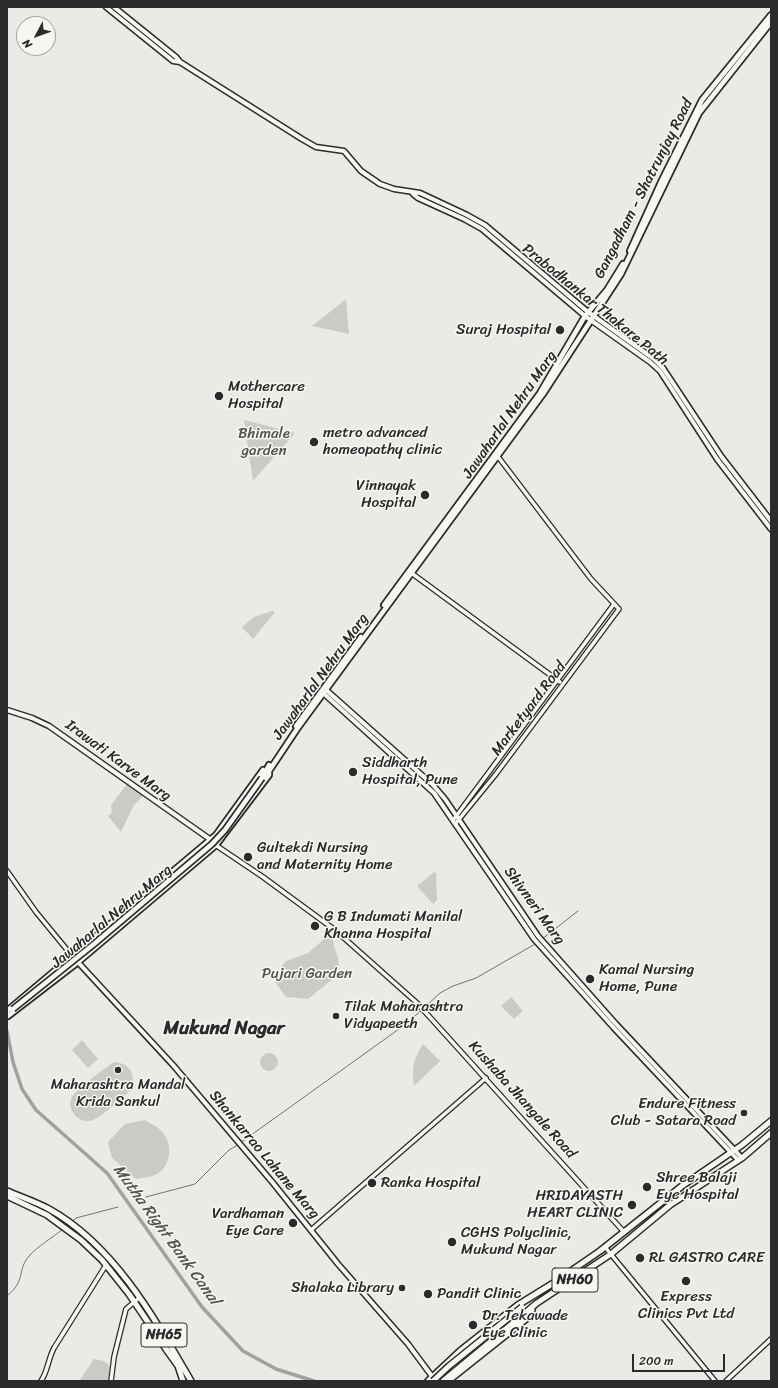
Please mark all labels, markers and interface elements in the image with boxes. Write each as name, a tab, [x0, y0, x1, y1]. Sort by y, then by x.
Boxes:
north arrow	[16, 16, 56, 56]
text: N	[18, 34, 37, 53]
street label: Gangadham - Shatrunjay Road	[591, 96, 697, 282]
street label: Prabodhankar Thakare Path	[518, 240, 672, 370]
place label: Suraj Hospital	[456, 321, 551, 339]
marker: Suraj Hospital	[554, 324, 566, 336]
street label: Jawaharlal Nehru Marg	[459, 348, 561, 482]
place label: Mothercare Hospital	[228, 378, 305, 413]
marker: Mothercare Hospital	[213, 390, 225, 402]
place label: metro advanced homeopathy clinic	[323, 424, 442, 459]
park label: Bhimale garden	[238, 425, 290, 460]
marker: metro advanced homeopathy clinic	[308, 436, 320, 448]
place label: Vinnayak Hospital	[356, 477, 416, 512]
marker: Vinnayak Hospital	[419, 489, 431, 501]
street label: Jawaharlal Nehru Marg	[269, 610, 373, 744]
street label: Marketyard Road	[488, 658, 570, 760]
street label: Irawati Karve Marg	[62, 717, 174, 805]
place label: Siddharth Hospital, Pune	[362, 754, 458, 789]
marker: Siddharth Hospital, Pune	[347, 766, 359, 778]
place label: Gultekdi Nursing and Maternity Home	[257, 839, 393, 874]
marker: Gultekdi Nursing and Maternity Home	[242, 851, 254, 863]
street label: Jawaharlal Nehru Marg	[48, 861, 176, 973]
street label: Shivneri Marg	[500, 864, 568, 948]
place label: G B Indumati Manilal Khanna Hospital	[324, 908, 462, 943]
marker: G B Indumati Manilal Khanna Hospital	[309, 920, 321, 932]
place label: Kamal Nursing Home, Pune	[599, 961, 694, 996]
park label: Pujari Garden	[262, 965, 352, 983]
marker: Kamal Nursing Home, Pune	[584, 973, 596, 985]
place label: Tilak Maharashtra Vidyapeeth	[344, 998, 463, 1033]
marker: Tilak Maharashtra Vidyapeeth	[331, 1011, 341, 1021]
district label: Mukund Nagar	[164, 1018, 284, 1040]
street label: Kushaba Jhangale Road	[464, 1037, 580, 1163]
marker: Maharashtra Mandal Krida Sankul	[113, 1065, 123, 1075]
place label: Maharashtra Mandal Krida Sankul	[51, 1076, 185, 1111]
street label: Shankarrao Lahane Marg	[205, 1087, 323, 1223]
place label: Endure Fitness Club - Satara Road	[611, 1095, 736, 1130]
marker: Endure Fitness Club - Satara Road	[739, 1108, 749, 1118]
water label: Mutha Right Bank Canal	[109, 1161, 223, 1309]
place label: Shree Balaji Eye Hospital	[656, 1169, 739, 1204]
place label: Ranka Hospital	[381, 1174, 480, 1192]
marker: Ranka Hospital	[366, 1177, 378, 1189]
marker: Shree Balaji Eye Hospital	[641, 1181, 653, 1193]
place label: HRIDAYASTH HEART CLINIC	[527, 1187, 623, 1222]
marker: HRIDAYASTH HEART CLINIC	[626, 1199, 638, 1211]
place label: Vardhaman Eye Care	[212, 1205, 284, 1240]
marker: Vardhaman Eye Care	[287, 1217, 299, 1229]
place label: CGHS Polyclinic, Mukund Nagar	[461, 1224, 572, 1259]
marker: CGHS Polyclinic, Mukund Nagar	[446, 1236, 458, 1248]
place label: RL GASTRO CARE	[649, 1249, 764, 1267]
marker: RL GASTRO CARE	[634, 1252, 646, 1264]
road number: NH60	[552, 1268, 598, 1292]
marker: Express Clinics Pvt Ltd	[680, 1275, 692, 1287]
place label: Shalaka Library	[291, 1279, 394, 1297]
marker: Shalaka Library	[397, 1283, 407, 1293]
place label: Pandit Clinic	[437, 1285, 521, 1303]
marker: Pandit Clinic	[422, 1288, 434, 1300]
place label: Express Clinics Pvt Ltd	[638, 1288, 734, 1323]
place label: Dr. Tekawade Eye Clinic	[482, 1307, 568, 1342]
marker: Dr. Tekawade Eye Clinic	[467, 1319, 479, 1331]
road number: NH65	[141, 1323, 187, 1347]
scale bar	[634, 1346, 727, 1372]
text: 200 m	[639, 1350, 673, 1372]

